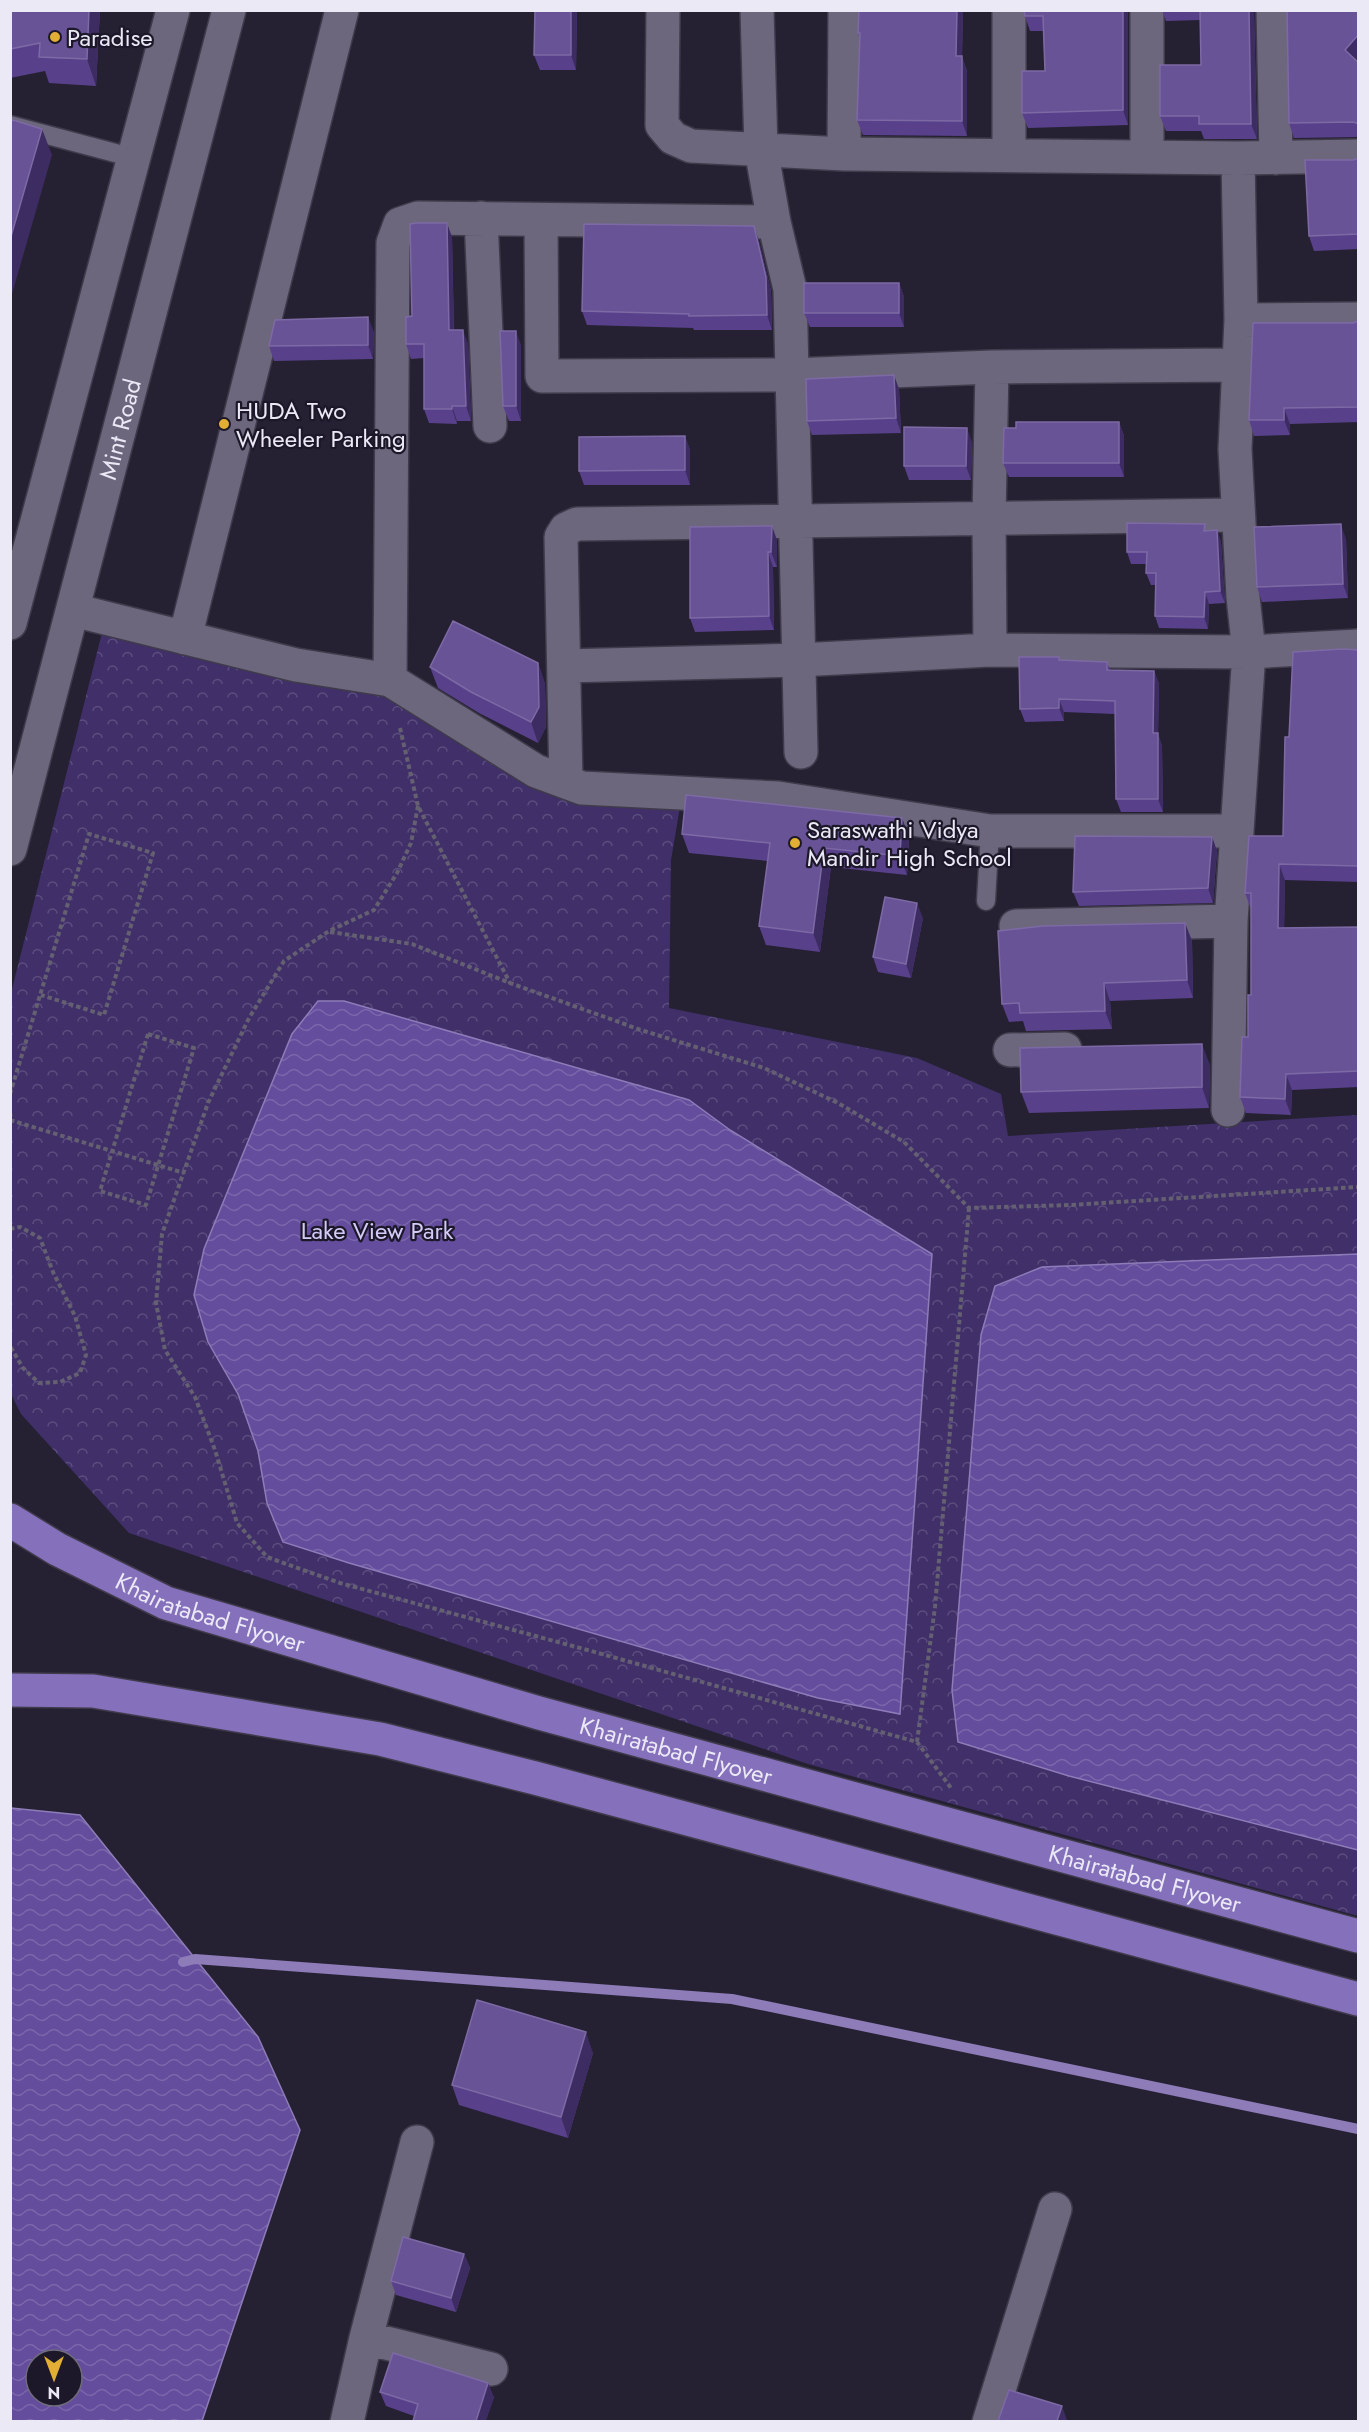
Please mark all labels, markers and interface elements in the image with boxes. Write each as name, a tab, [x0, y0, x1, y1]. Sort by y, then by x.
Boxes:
place label: Paradise	[67, 20, 153, 55]
marker: Paradise	[48, 30, 62, 44]
street label: Mint Road	[90, 375, 150, 483]
place label: HUDA Two Wheeler Parking	[236, 393, 406, 456]
marker: HUDA Two Wheeler Parking	[217, 417, 231, 431]
place label: Saraswathi Vidya Mandir High School	[807, 812, 1012, 875]
marker: Saraswathi Vidya Mandir High School	[788, 836, 802, 850]
park label: Lake View Park	[301, 1213, 454, 1248]
street label: Khairatabad Flyover	[110, 1563, 310, 1661]
street label: Khairatabad Flyover	[576, 1707, 777, 1794]
street label: Khairatabad Flyover	[1045, 1835, 1246, 1921]
north arrow	[24, 2348, 84, 2408]
text: N	[48, 2381, 60, 2404]

